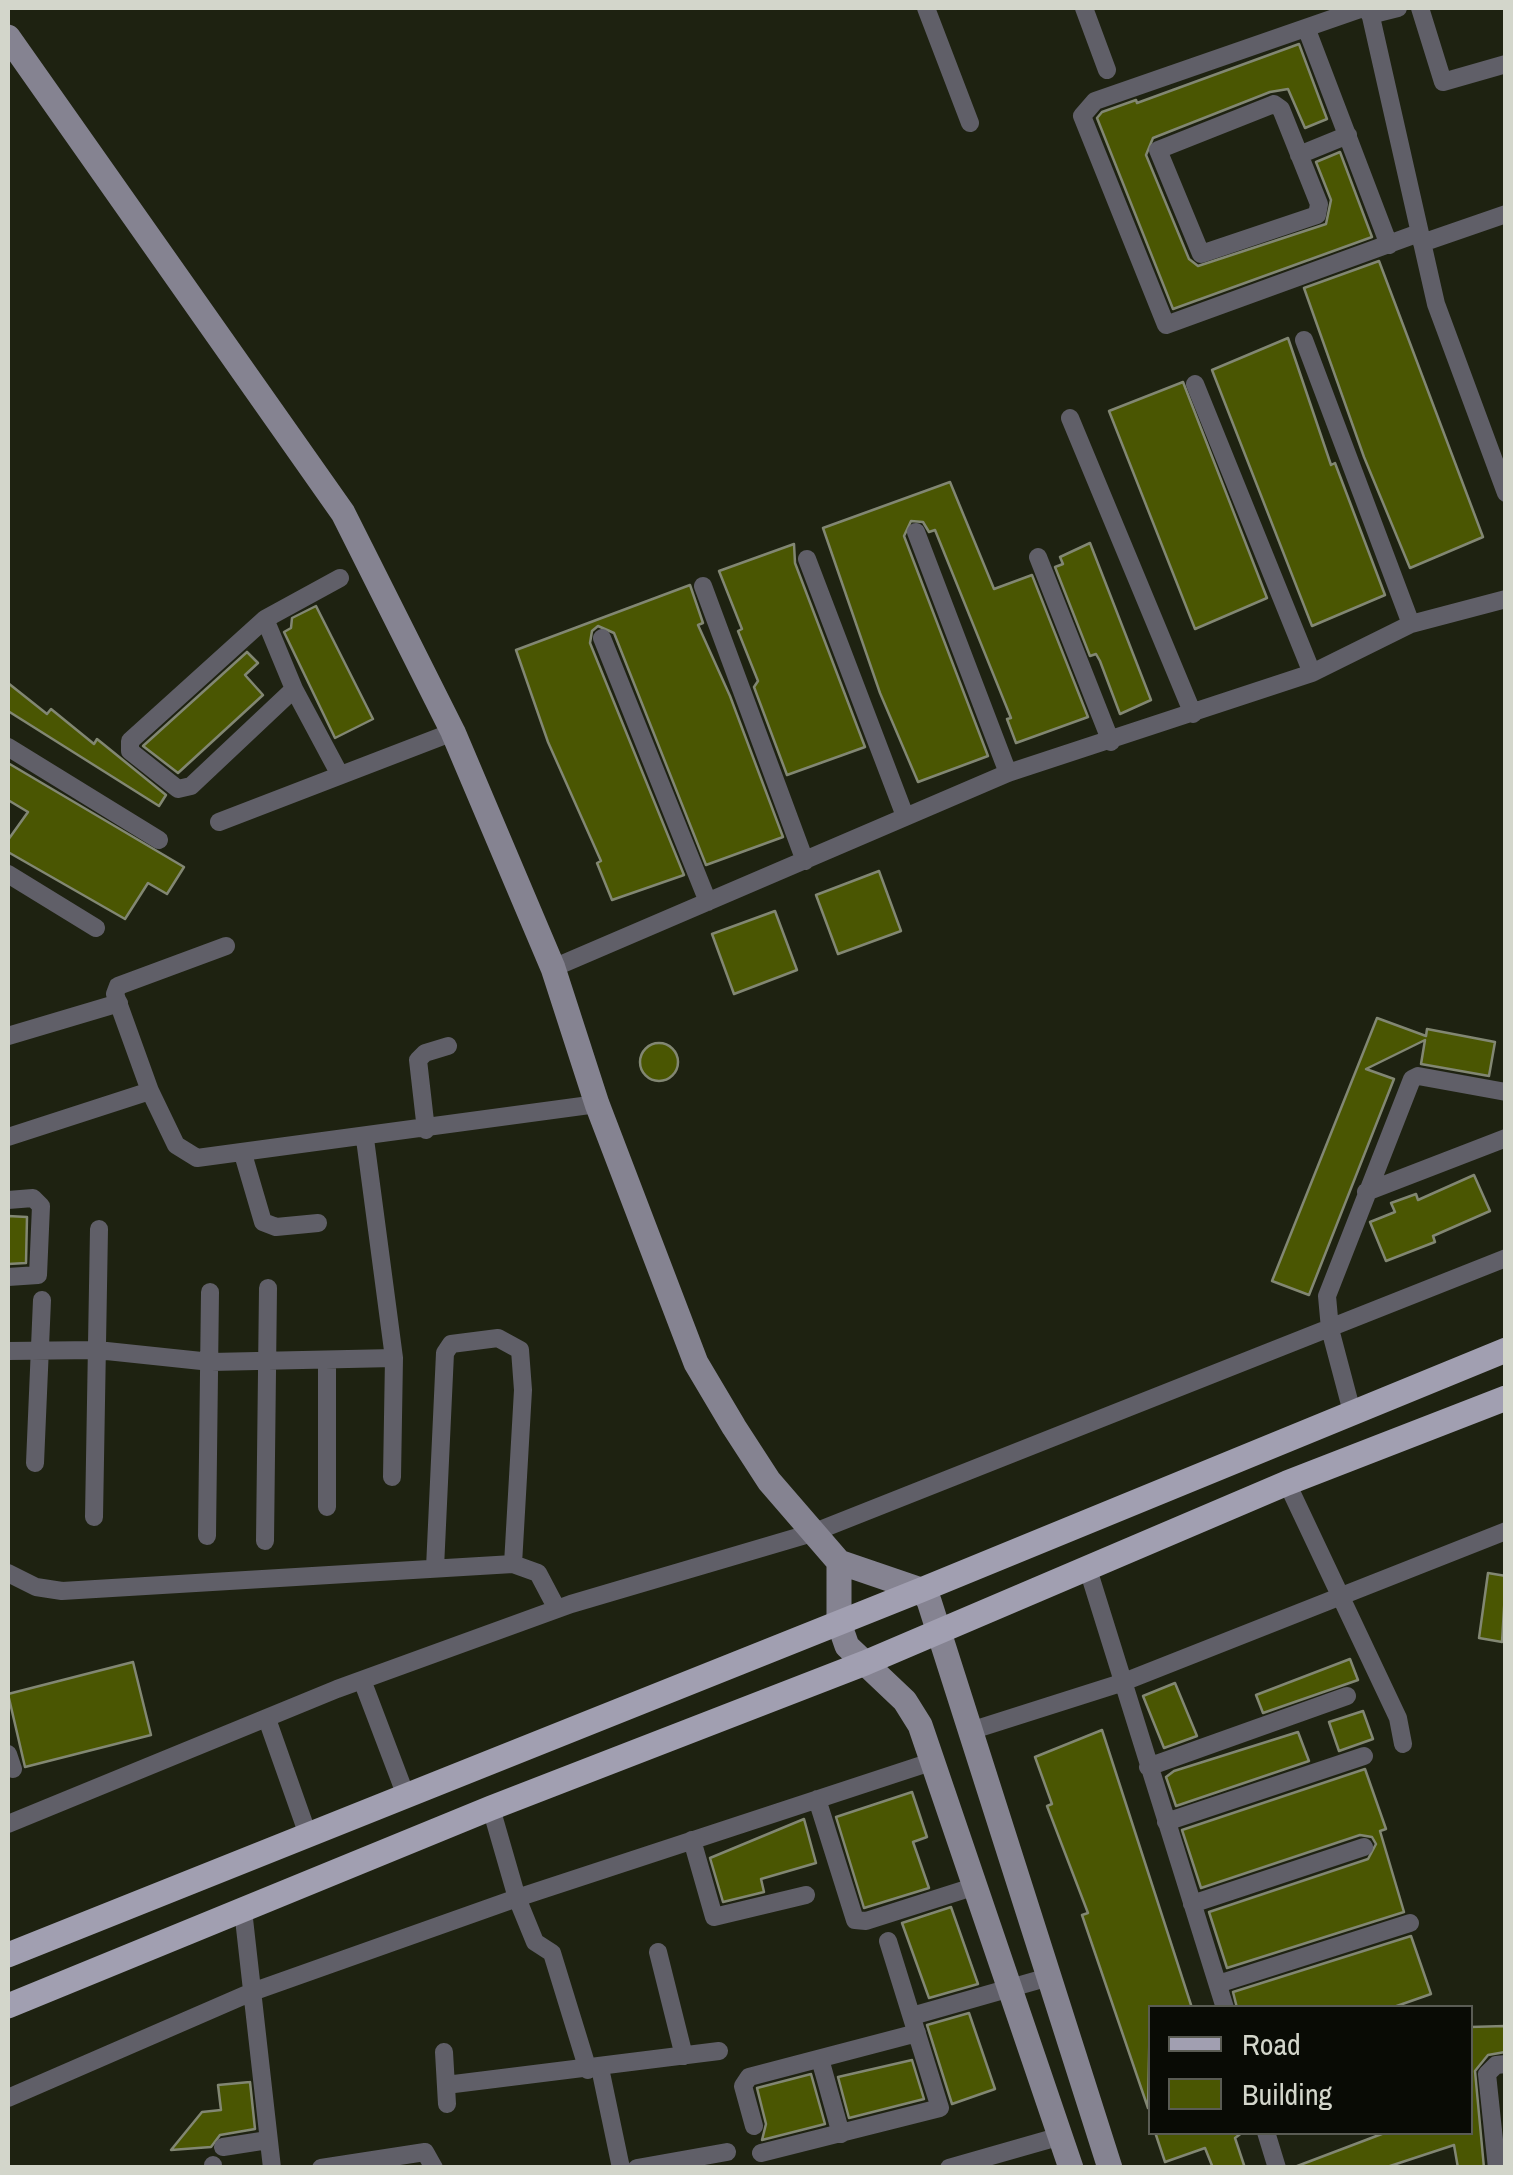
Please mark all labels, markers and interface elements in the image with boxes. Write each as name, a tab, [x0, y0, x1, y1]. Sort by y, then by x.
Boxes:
legend	[1148, 2005, 1473, 2135]
text: Road	[1242, 2024, 1301, 2064]
text: Building	[1242, 2074, 1332, 2114]

